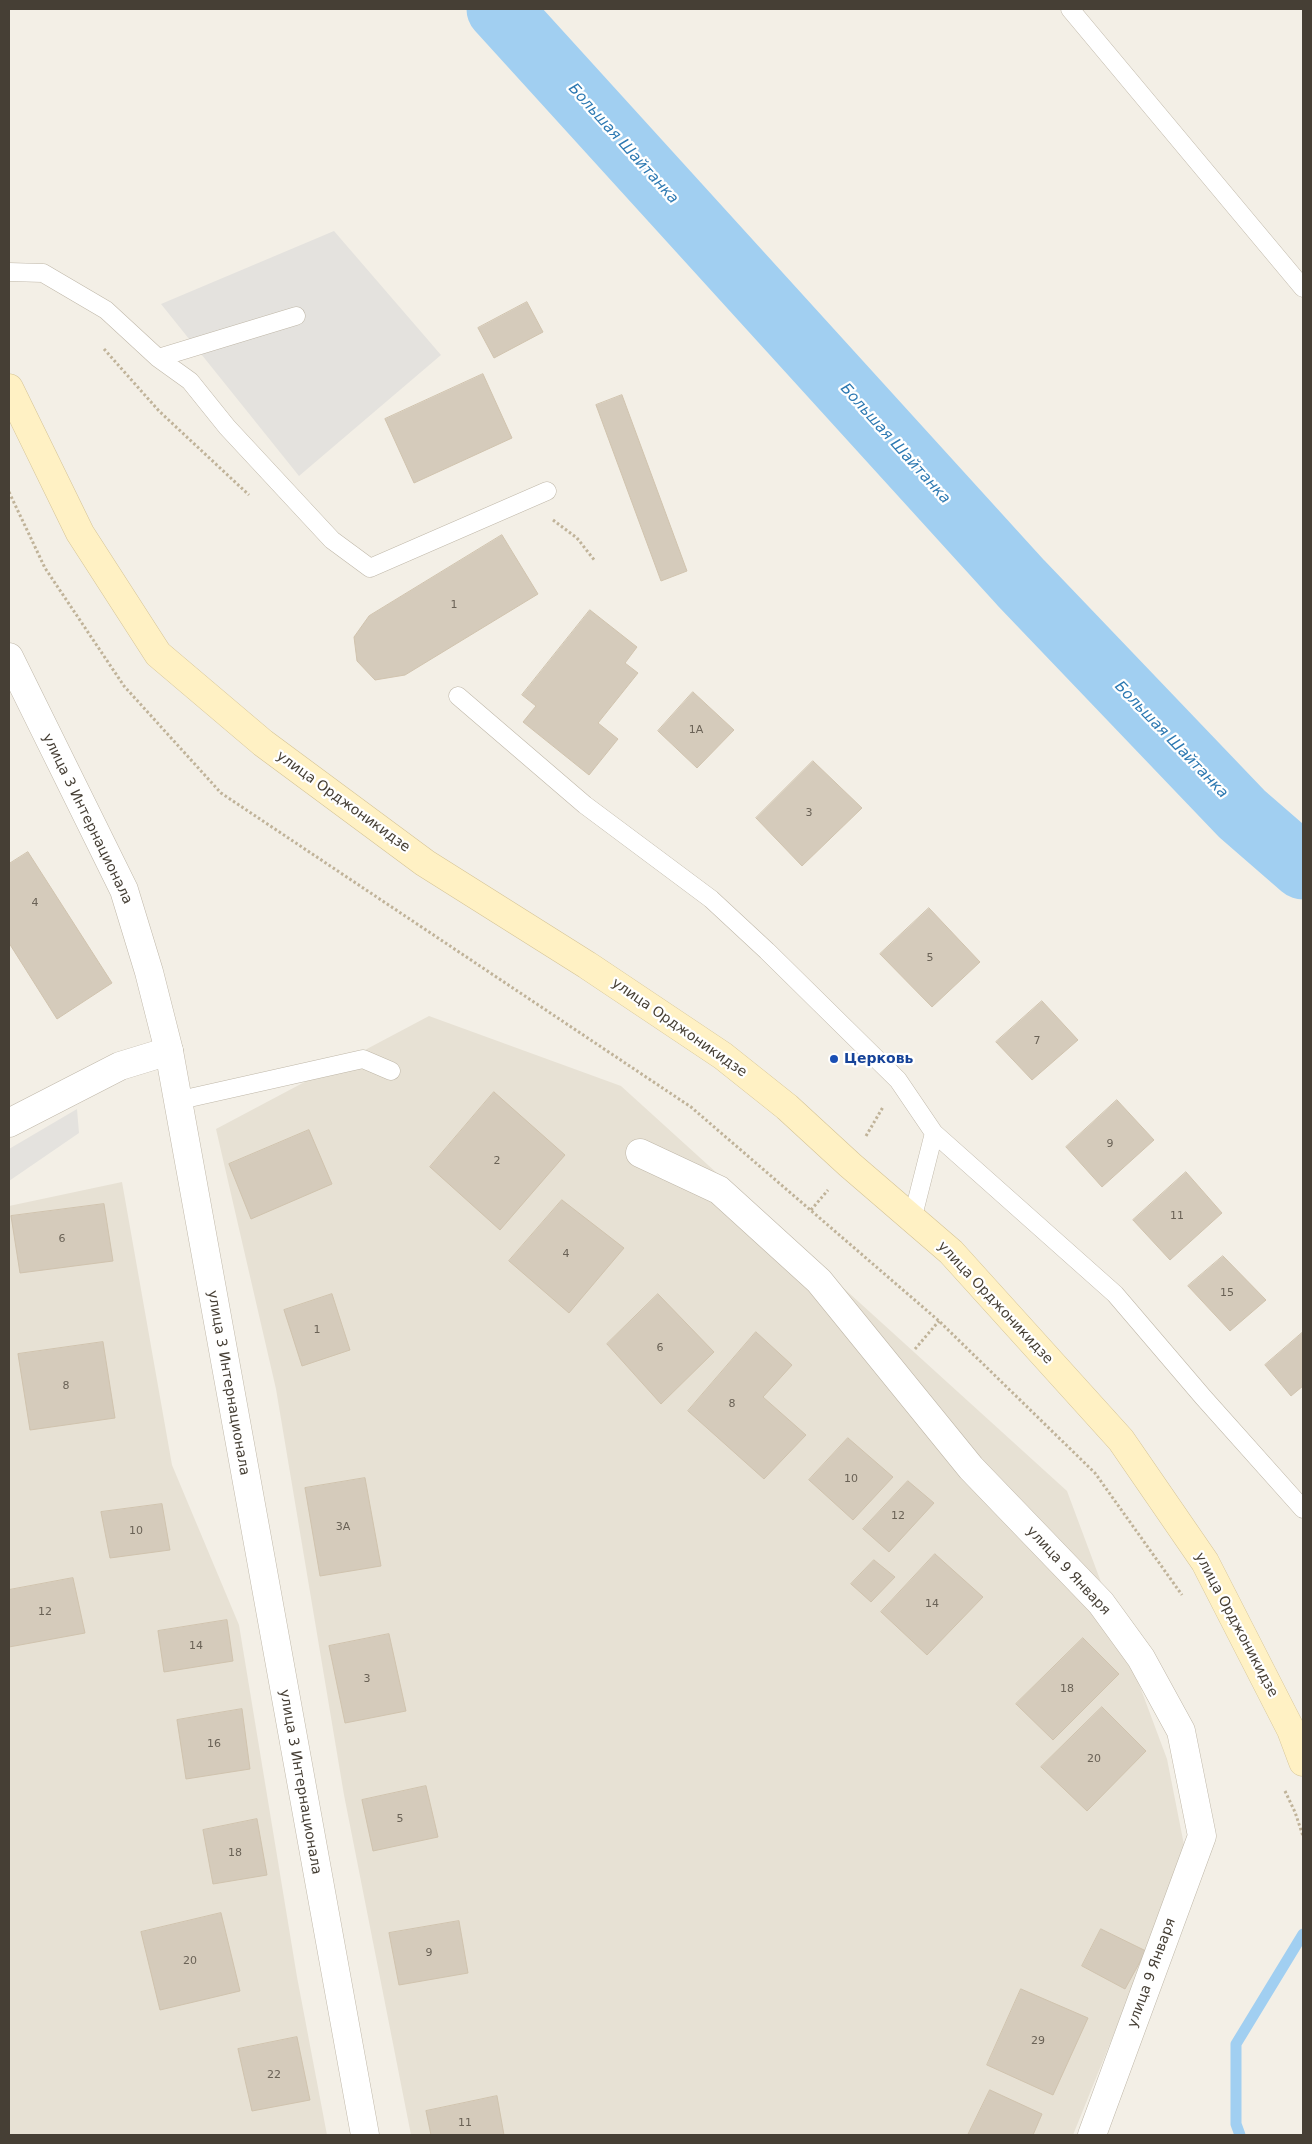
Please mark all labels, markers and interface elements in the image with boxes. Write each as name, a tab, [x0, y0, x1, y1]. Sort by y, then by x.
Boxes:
water label: Большая Шайтанка	[564, 80, 682, 208]
water label: Большая Шайтанка	[836, 380, 954, 508]
house number: 1	[451, 598, 457, 612]
water label: Большая Шайтанка	[1110, 678, 1232, 802]
house number: 1А	[689, 723, 703, 737]
street label: улица 3 Интернационала	[38, 731, 136, 907]
street label: улица Орджоникидзе	[273, 748, 413, 856]
house number: 3	[806, 806, 812, 820]
house number: 4	[32, 896, 38, 910]
house number: 5	[927, 951, 933, 965]
street label: улица Орджоникидзе	[608, 975, 750, 1081]
house number: 7	[1034, 1034, 1040, 1048]
place label: Церковь	[844, 1051, 913, 1067]
marker: Церковь	[828, 1053, 840, 1065]
house number: 9	[1107, 1137, 1113, 1151]
house number: 2	[494, 1154, 500, 1168]
house number: 11	[1170, 1209, 1184, 1223]
house number: 6	[59, 1232, 65, 1246]
street label: улица Орджоникидзе	[934, 1238, 1056, 1368]
house number: 4	[563, 1247, 569, 1261]
house number: 15	[1220, 1286, 1234, 1300]
street label: улица 3 Интернационала	[203, 1289, 253, 1477]
house number: 1	[314, 1323, 320, 1337]
house number: 6	[657, 1341, 663, 1355]
house number: 8	[63, 1379, 69, 1393]
house number: 8	[729, 1397, 735, 1411]
house number: 10	[844, 1472, 858, 1486]
house number: 12	[891, 1509, 905, 1523]
house number: 3А	[336, 1520, 350, 1534]
street label: улица 9 Января	[1023, 1523, 1113, 1619]
house number: 10	[129, 1524, 143, 1538]
street label: улица Орджоникидзе	[1191, 1550, 1281, 1700]
house number: 14	[925, 1597, 939, 1611]
house number: 12	[38, 1605, 52, 1619]
house number: 14	[189, 1639, 203, 1653]
house number: 3	[364, 1672, 370, 1686]
house number: 18	[1060, 1682, 1074, 1696]
street label: улица 3 Интернационала	[275, 1688, 325, 1876]
house number: 16	[207, 1737, 221, 1751]
house number: 20	[1087, 1752, 1101, 1766]
house number: 5	[397, 1812, 403, 1826]
house number: 18	[228, 1846, 242, 1860]
street label: улица 9 Января	[1124, 1916, 1180, 2030]
house number: 9	[426, 1946, 432, 1960]
house number: 20	[183, 1954, 197, 1968]
house number: 29	[1031, 2034, 1045, 2048]
house number: 22	[267, 2068, 281, 2082]
house number: 11	[458, 2116, 472, 2130]

